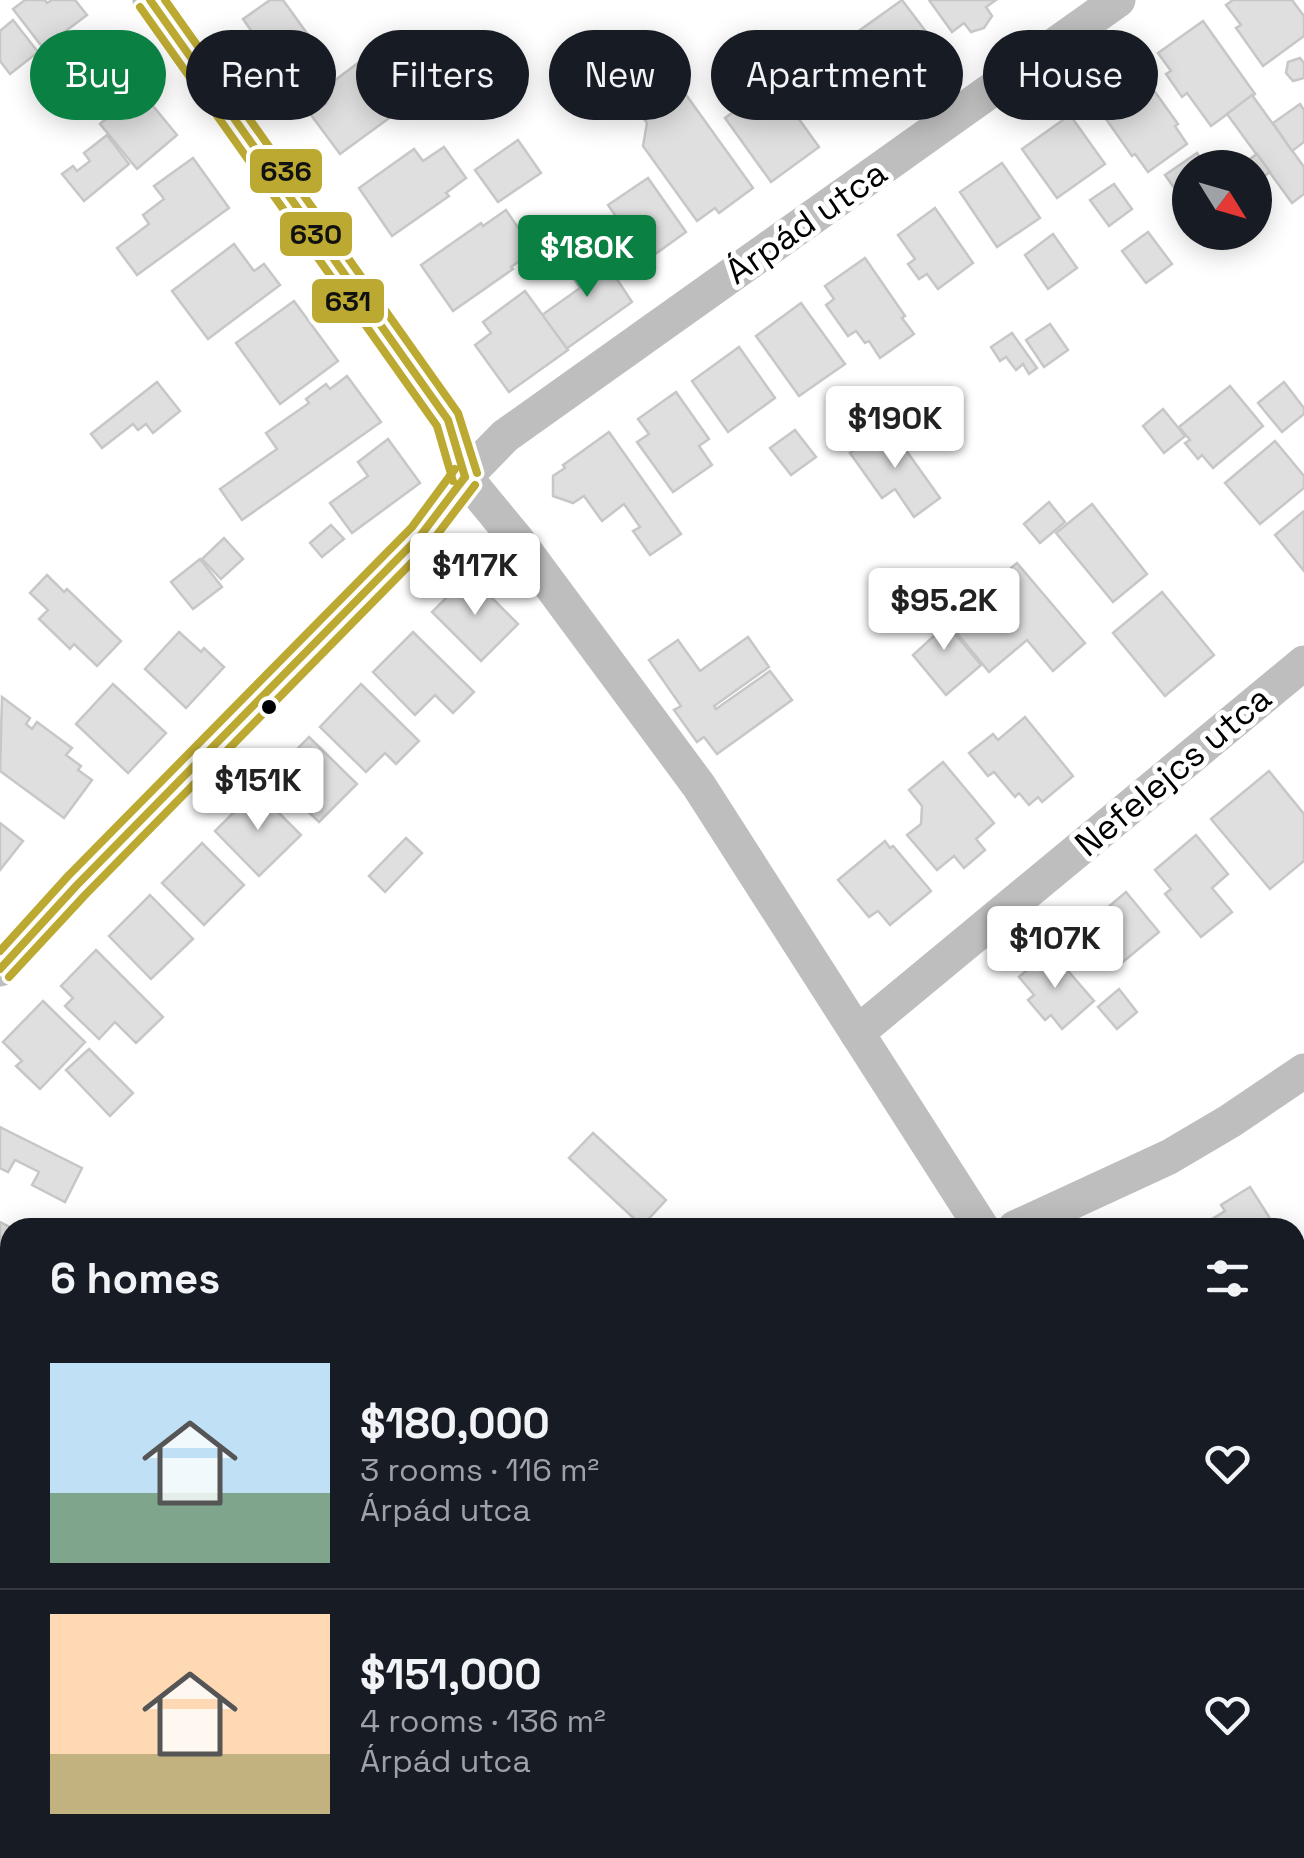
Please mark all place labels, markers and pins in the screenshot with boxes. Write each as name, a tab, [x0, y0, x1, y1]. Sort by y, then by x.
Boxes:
pin: $180K	[517, 215, 657, 300]
pin: $190K	[825, 386, 965, 471]
pin: $117K	[405, 533, 545, 618]
pin: $95.2K	[863, 568, 1025, 653]
unlabelled marker	[259, 697, 279, 717]
pin: $151K	[188, 748, 328, 833]
pin: $107K	[985, 906, 1125, 991]

